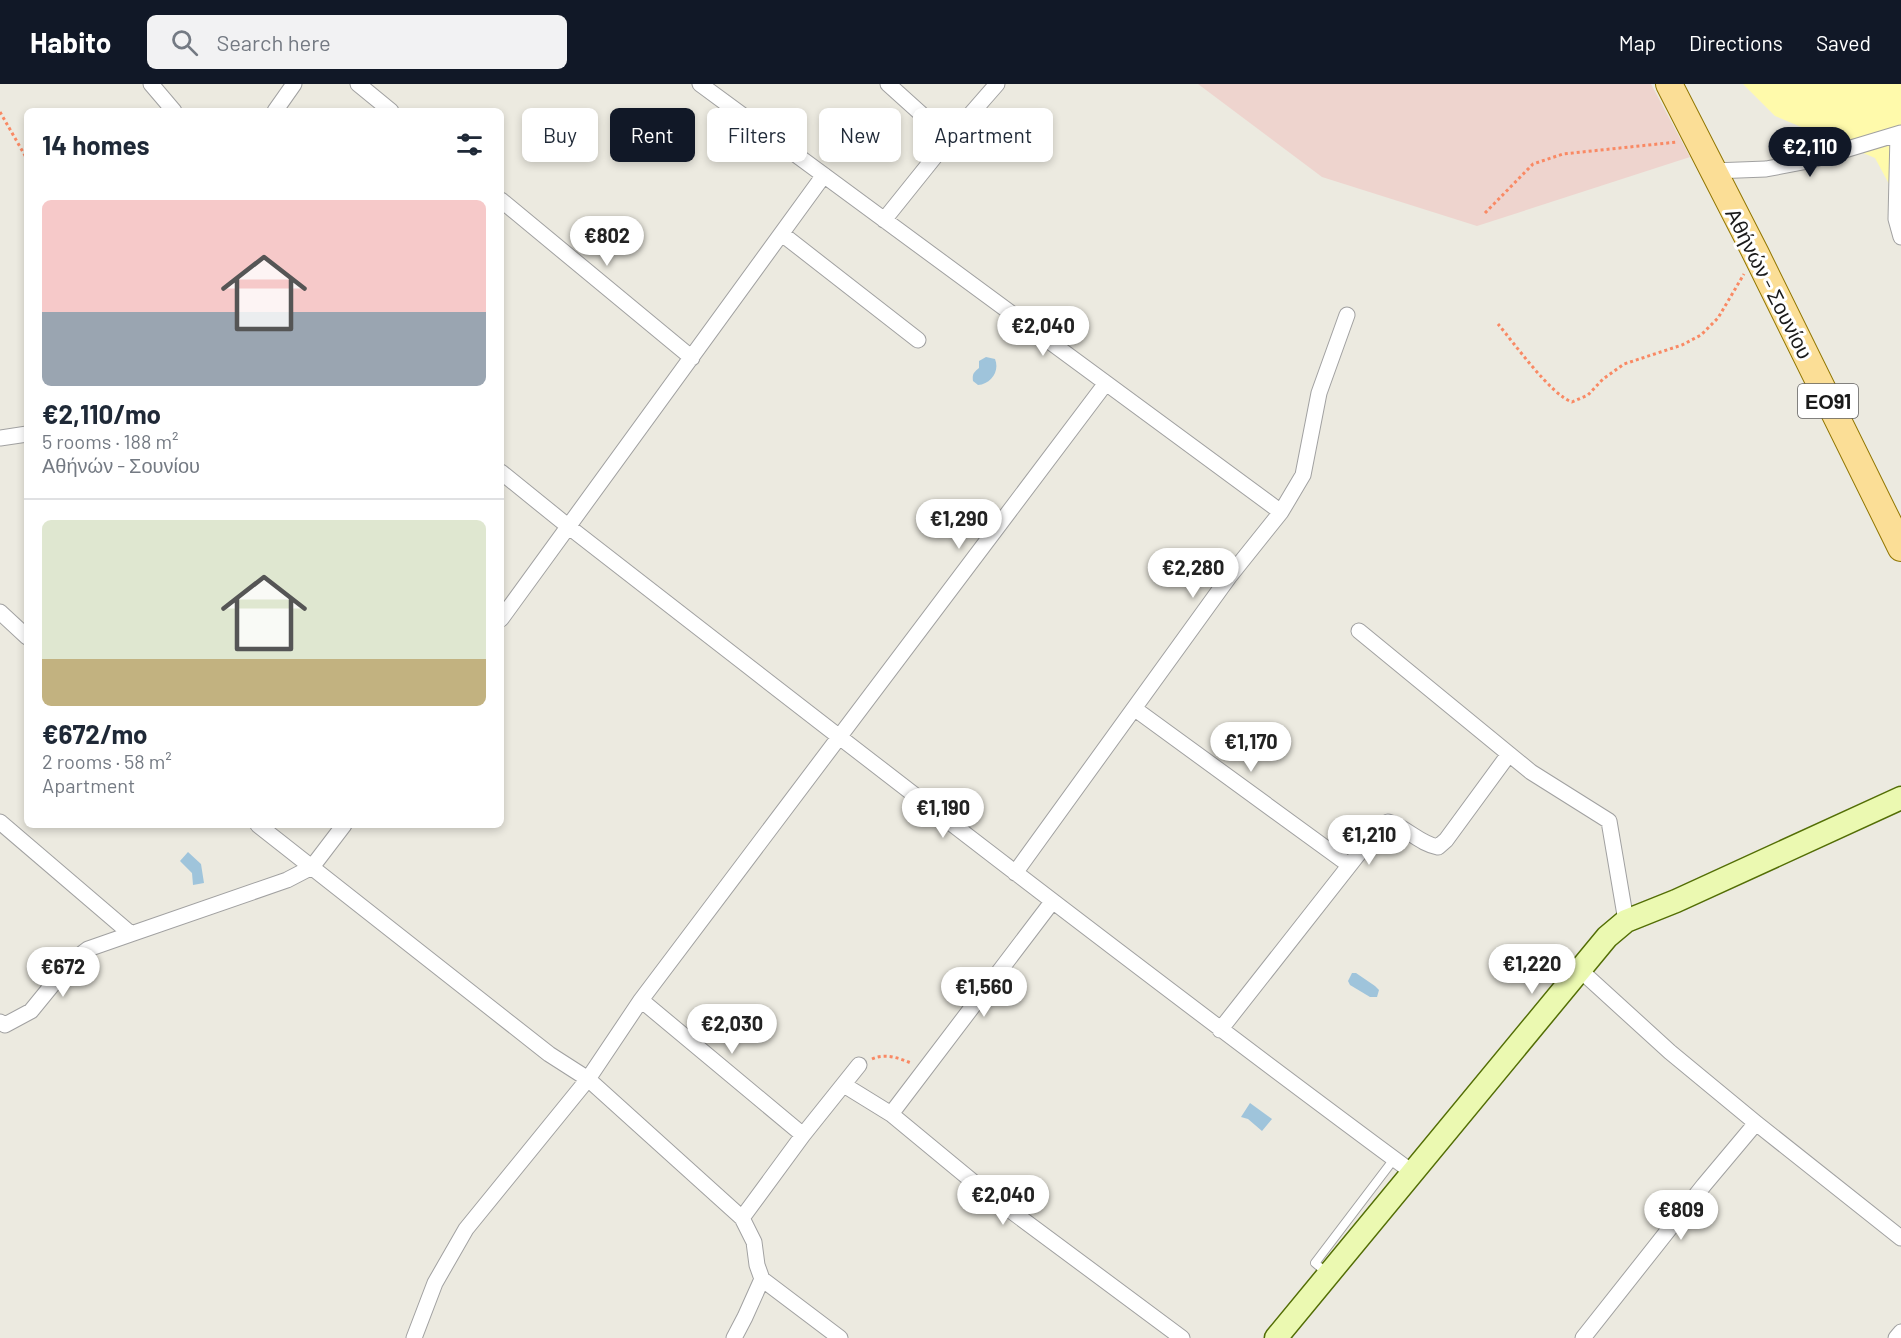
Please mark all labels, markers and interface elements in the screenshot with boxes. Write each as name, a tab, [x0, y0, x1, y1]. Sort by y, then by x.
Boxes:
search box	[147, 15, 567, 69]
text: Habito	[30, 25, 111, 59]
icon: search	[168, 26, 201, 59]
text: Search here	[216, 29, 331, 55]
text: Map	[1619, 30, 1656, 55]
text: Directions	[1689, 30, 1783, 55]
text: Saved	[1816, 30, 1871, 55]
chip: Buy	[522, 108, 598, 162]
chip: Rent	[610, 108, 695, 162]
chip: Filters	[707, 108, 807, 162]
chip: New	[819, 108, 901, 162]
chip: Apartment	[913, 108, 1053, 162]
pin: €2,110	[1761, 127, 1859, 178]
icon: filters	[453, 128, 486, 161]
text: 14 homes	[42, 129, 149, 160]
text: €2,110	[1783, 134, 1837, 158]
street label: Αθήνών - Σουνίου	[1721, 203, 1819, 363]
pin: €802	[571, 216, 643, 267]
text: €802	[584, 223, 630, 247]
icon: home	[210, 239, 318, 347]
pin: €2,040	[994, 306, 1092, 357]
text: €2,040	[1011, 313, 1075, 337]
road number: ΕΟ91	[1798, 384, 1858, 418]
text: €2,110/mo	[42, 398, 161, 429]
text: 5 rooms · 188 m²	[42, 429, 179, 453]
text: Αθήνών - Σουνίου	[42, 453, 200, 477]
pin: €1,290	[910, 499, 1008, 550]
text: €1,290	[930, 506, 988, 530]
pin: €2,280	[1144, 548, 1242, 599]
text: €2,280	[1162, 555, 1224, 579]
icon: home	[210, 559, 318, 667]
text: €672/mo	[42, 718, 148, 749]
pin: €1,170	[1202, 722, 1300, 773]
text: €1,170	[1224, 729, 1278, 753]
text: 2 rooms · 58 m²	[42, 749, 172, 773]
text: Apartment	[42, 773, 135, 797]
pin: €1,190	[894, 788, 992, 839]
text: €1,190	[916, 795, 970, 819]
pin: €1,210	[1320, 815, 1418, 866]
text: €1,210	[1342, 822, 1396, 846]
pin: €1,220	[1483, 944, 1581, 995]
pin: €672	[27, 947, 99, 998]
text: €1,220	[1503, 951, 1561, 975]
text: €672	[41, 954, 85, 978]
pin: €1,560	[935, 967, 1033, 1018]
text: €1,560	[955, 974, 1013, 998]
pin: €2,030	[683, 1004, 781, 1055]
text: €2,030	[701, 1011, 763, 1035]
pin: €2,040	[954, 1175, 1052, 1226]
text: €2,040	[971, 1182, 1035, 1206]
pin: €809	[1645, 1190, 1717, 1241]
text: €809	[1658, 1197, 1704, 1221]

